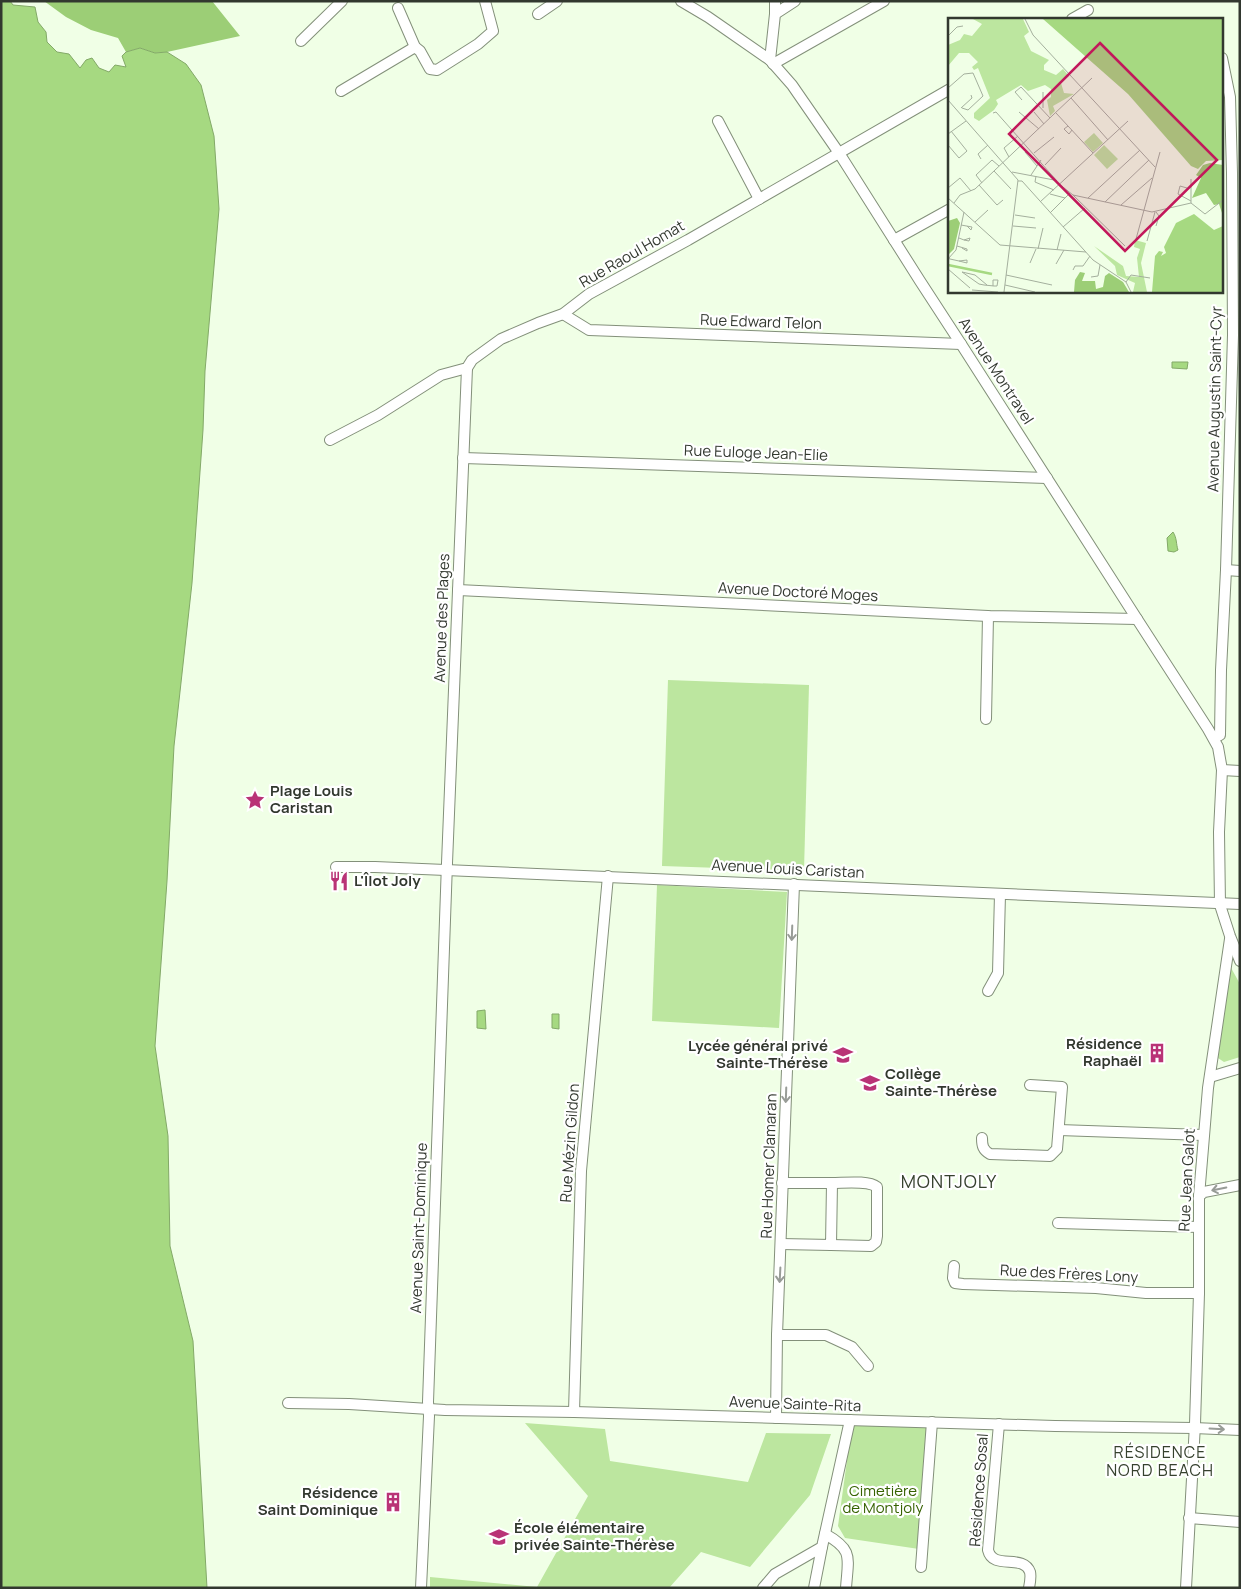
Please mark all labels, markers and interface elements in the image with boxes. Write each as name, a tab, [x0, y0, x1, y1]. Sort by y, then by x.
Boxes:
inset map	[948, 18, 1224, 292]
street label: Rue Raoul Homat	[575, 215, 688, 292]
street label: Avenue Augustin Saint-Cyr	[1202, 305, 1227, 492]
street label: Rue Edward Telon	[700, 309, 822, 334]
street label: Avenue Montravel	[954, 313, 1039, 428]
street label: Rue Euloge Jean-Elie	[684, 439, 829, 466]
street label: Avenue des Plages	[429, 553, 454, 683]
street label: Avenue Doctoré Moges	[717, 577, 879, 606]
place label: Plage Louis Caristan	[270, 780, 353, 818]
place icon: Plage Louis Caristan	[244, 789, 266, 811]
street label: Avenue Louis Caristan	[711, 854, 865, 883]
restaurant icon: L'Îlot Joly	[328, 870, 350, 892]
place label: L'Îlot Joly	[354, 870, 421, 891]
one-way arrow	[787, 924, 797, 941]
place label: Résidence Raphaël	[1066, 1033, 1142, 1071]
place label: Lycée général privé Sainte-Thérèse	[688, 1035, 828, 1073]
building icon: Résidence Raphaël	[1146, 1042, 1168, 1064]
school or university icon: Lycée général privé Sainte-Thérèse	[832, 1044, 854, 1066]
place label: Collège Sainte-Thérèse	[885, 1063, 997, 1101]
school or university icon: Collège Sainte-Thérèse	[859, 1072, 881, 1094]
street label: Rue Mézin Gildon	[555, 1083, 584, 1203]
one-way arrow	[781, 1087, 790, 1103]
street label: Rue Homer Clamaran	[755, 1093, 782, 1239]
street label: Rue Jean Galot	[1173, 1128, 1200, 1232]
street label: Avenue Saint-Dominique	[405, 1142, 432, 1314]
district label: MONTJOLY	[901, 1169, 997, 1193]
one-way arrow	[1211, 1185, 1227, 1194]
street label: Rue des Frères Lony	[999, 1259, 1139, 1288]
one-way arrow	[775, 1267, 784, 1283]
street label: Avenue Sainte-Rita	[728, 1391, 862, 1416]
one-way arrow	[1209, 1424, 1225, 1433]
street label: Résidence Sosal	[964, 1433, 993, 1547]
district label: RÉSIDENCE NORD BEACH	[1106, 1441, 1214, 1481]
park label: Cimetière de Montjoly	[842, 1480, 924, 1518]
place label: Résidence Saint Dominique	[258, 1482, 378, 1520]
building icon: Résidence Saint Dominique	[382, 1491, 404, 1513]
place label: École élémentaire privée Sainte-Thérèse	[514, 1517, 675, 1555]
school or university icon: École élémentaire privée Sainte-Thérèse	[488, 1526, 510, 1548]

